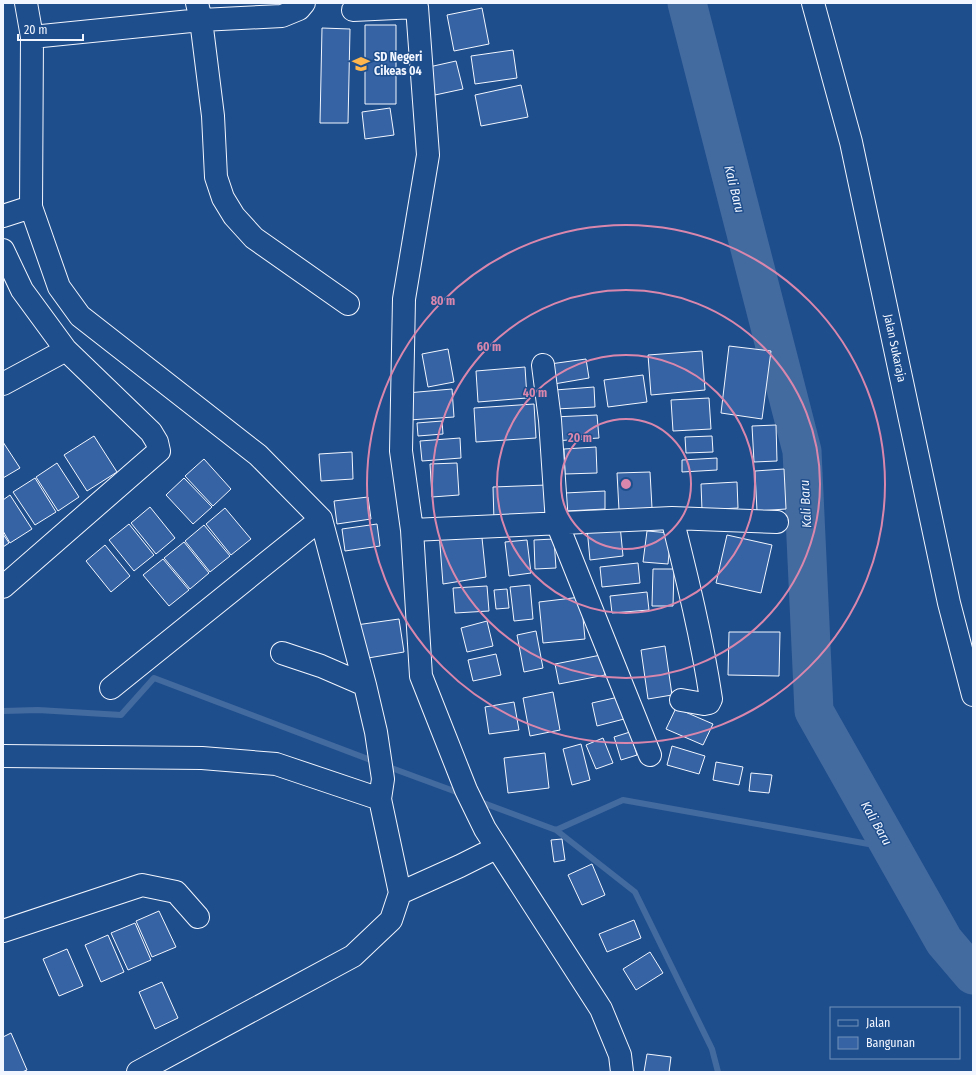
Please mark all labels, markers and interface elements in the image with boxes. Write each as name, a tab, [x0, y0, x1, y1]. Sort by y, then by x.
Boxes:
scale bar	[18, 16, 83, 42]
text: 20 m	[24, 23, 48, 37]
place label: SD Negeri Cikeas 04	[374, 50, 422, 78]
school or university icon: SD Negeri Cikeas 04	[351, 54, 371, 74]
water label: Kali Baru	[721, 164, 748, 215]
text: 80 m	[431, 294, 455, 308]
street label: Jalan Sukaraja	[881, 313, 909, 383]
text: 60 m	[477, 340, 501, 354]
text: 40 m	[523, 386, 547, 400]
text: 20 m	[567, 431, 592, 445]
centre of rings	[619, 477, 633, 491]
water label: Kali Baru	[797, 479, 814, 528]
water label: Kali Baru	[858, 799, 895, 848]
legend	[830, 1007, 960, 1059]
text: Jalan	[866, 1016, 890, 1030]
text: Bangunan	[866, 1036, 915, 1050]

